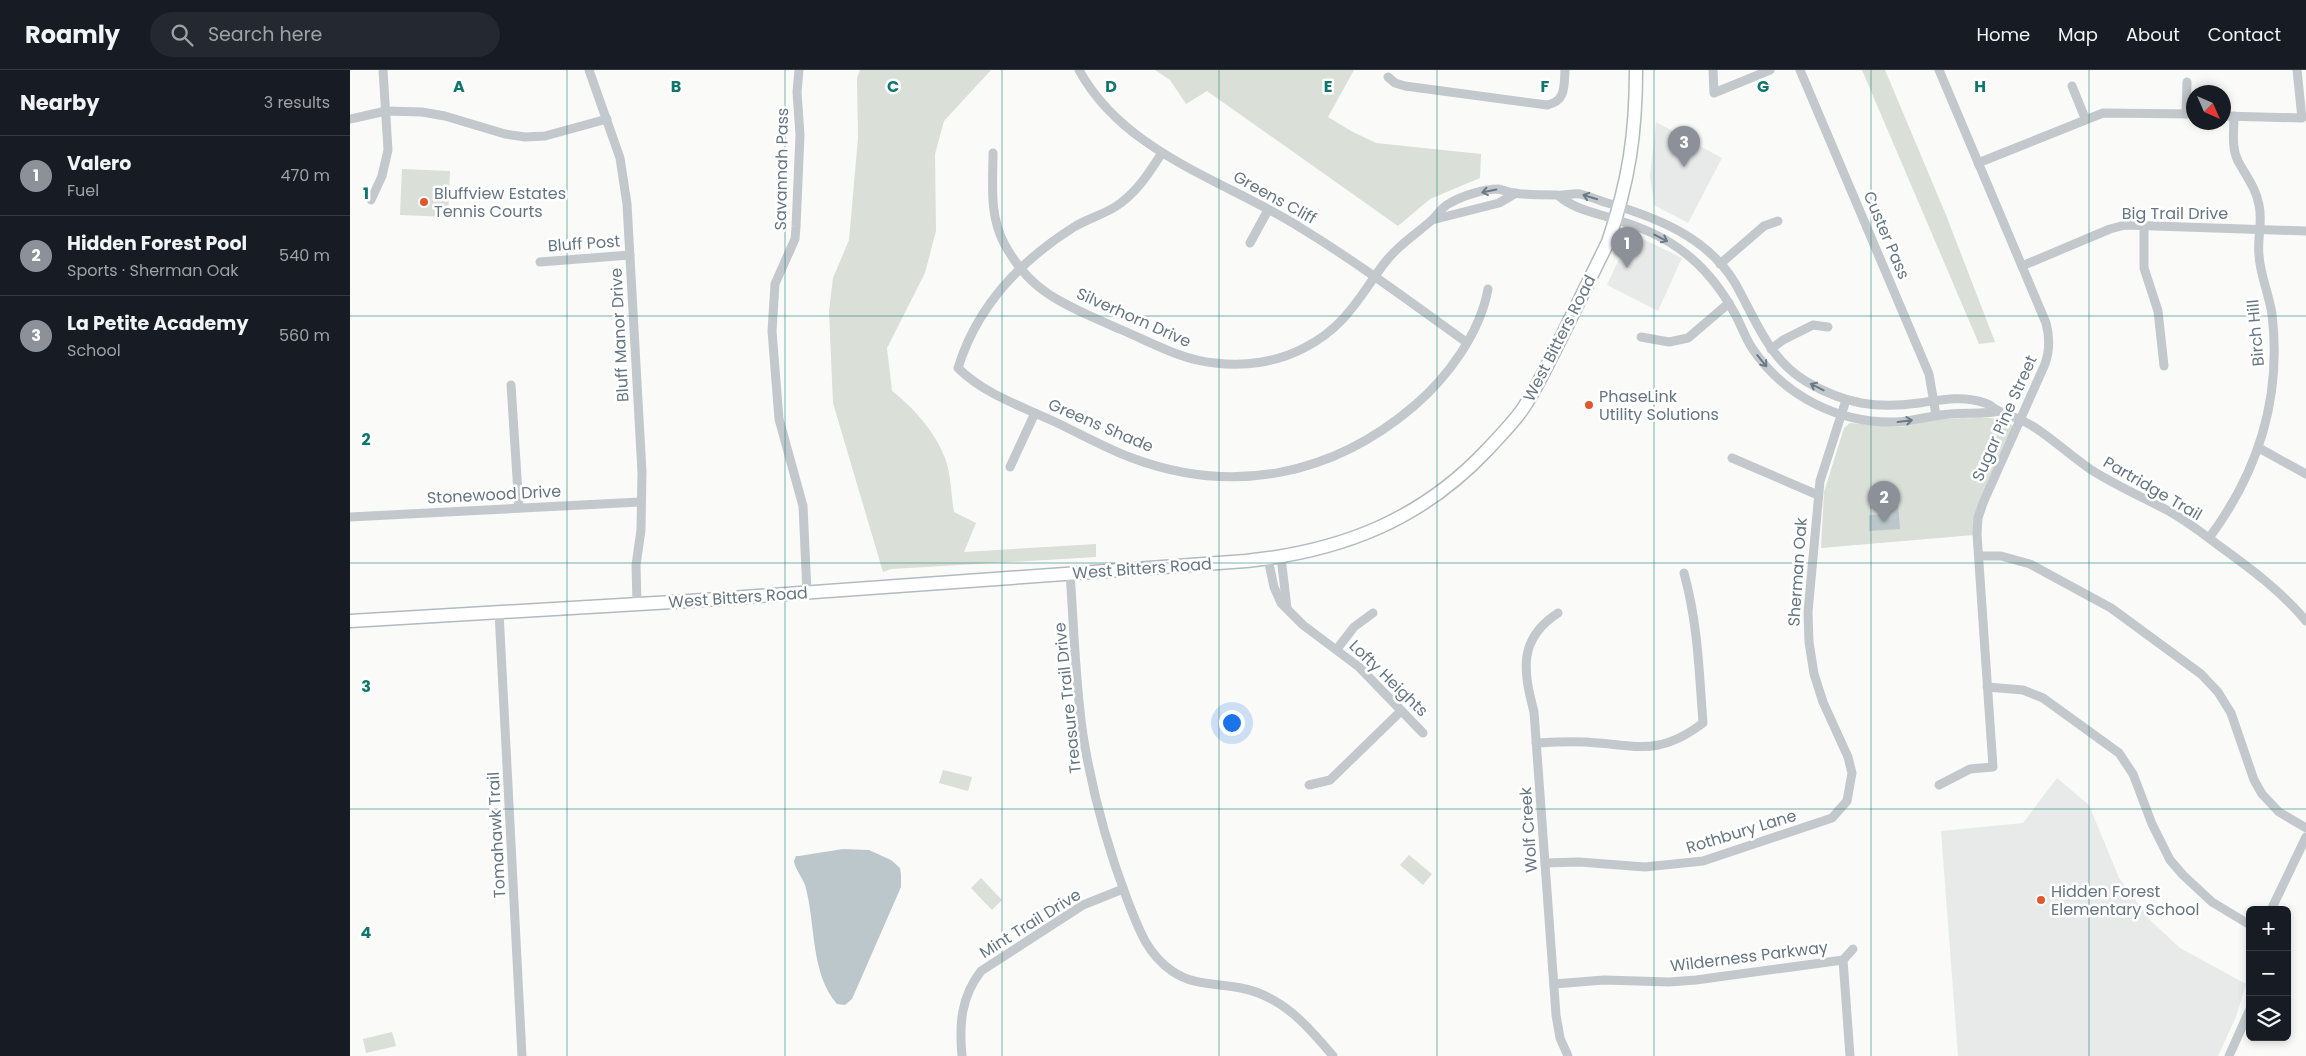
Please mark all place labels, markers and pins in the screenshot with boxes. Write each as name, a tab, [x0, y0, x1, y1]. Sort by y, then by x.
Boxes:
pin: 3	[1668, 126, 1700, 167]
place label: Bluffview Estates Tennis Courts	[434, 182, 566, 223]
marker: Bluffview Estates Tennis Courts	[418, 196, 430, 208]
pin: 1	[1611, 227, 1643, 268]
place label: PhaseLink Utility Solutions	[1599, 385, 1719, 426]
marker: PhaseLink Utility Solutions	[1583, 399, 1595, 411]
pin: 2	[1868, 481, 1900, 522]
place label: Hidden Forest Elementary School	[2051, 880, 2199, 921]
marker: Hidden Forest Elementary School	[2035, 894, 2047, 906]

